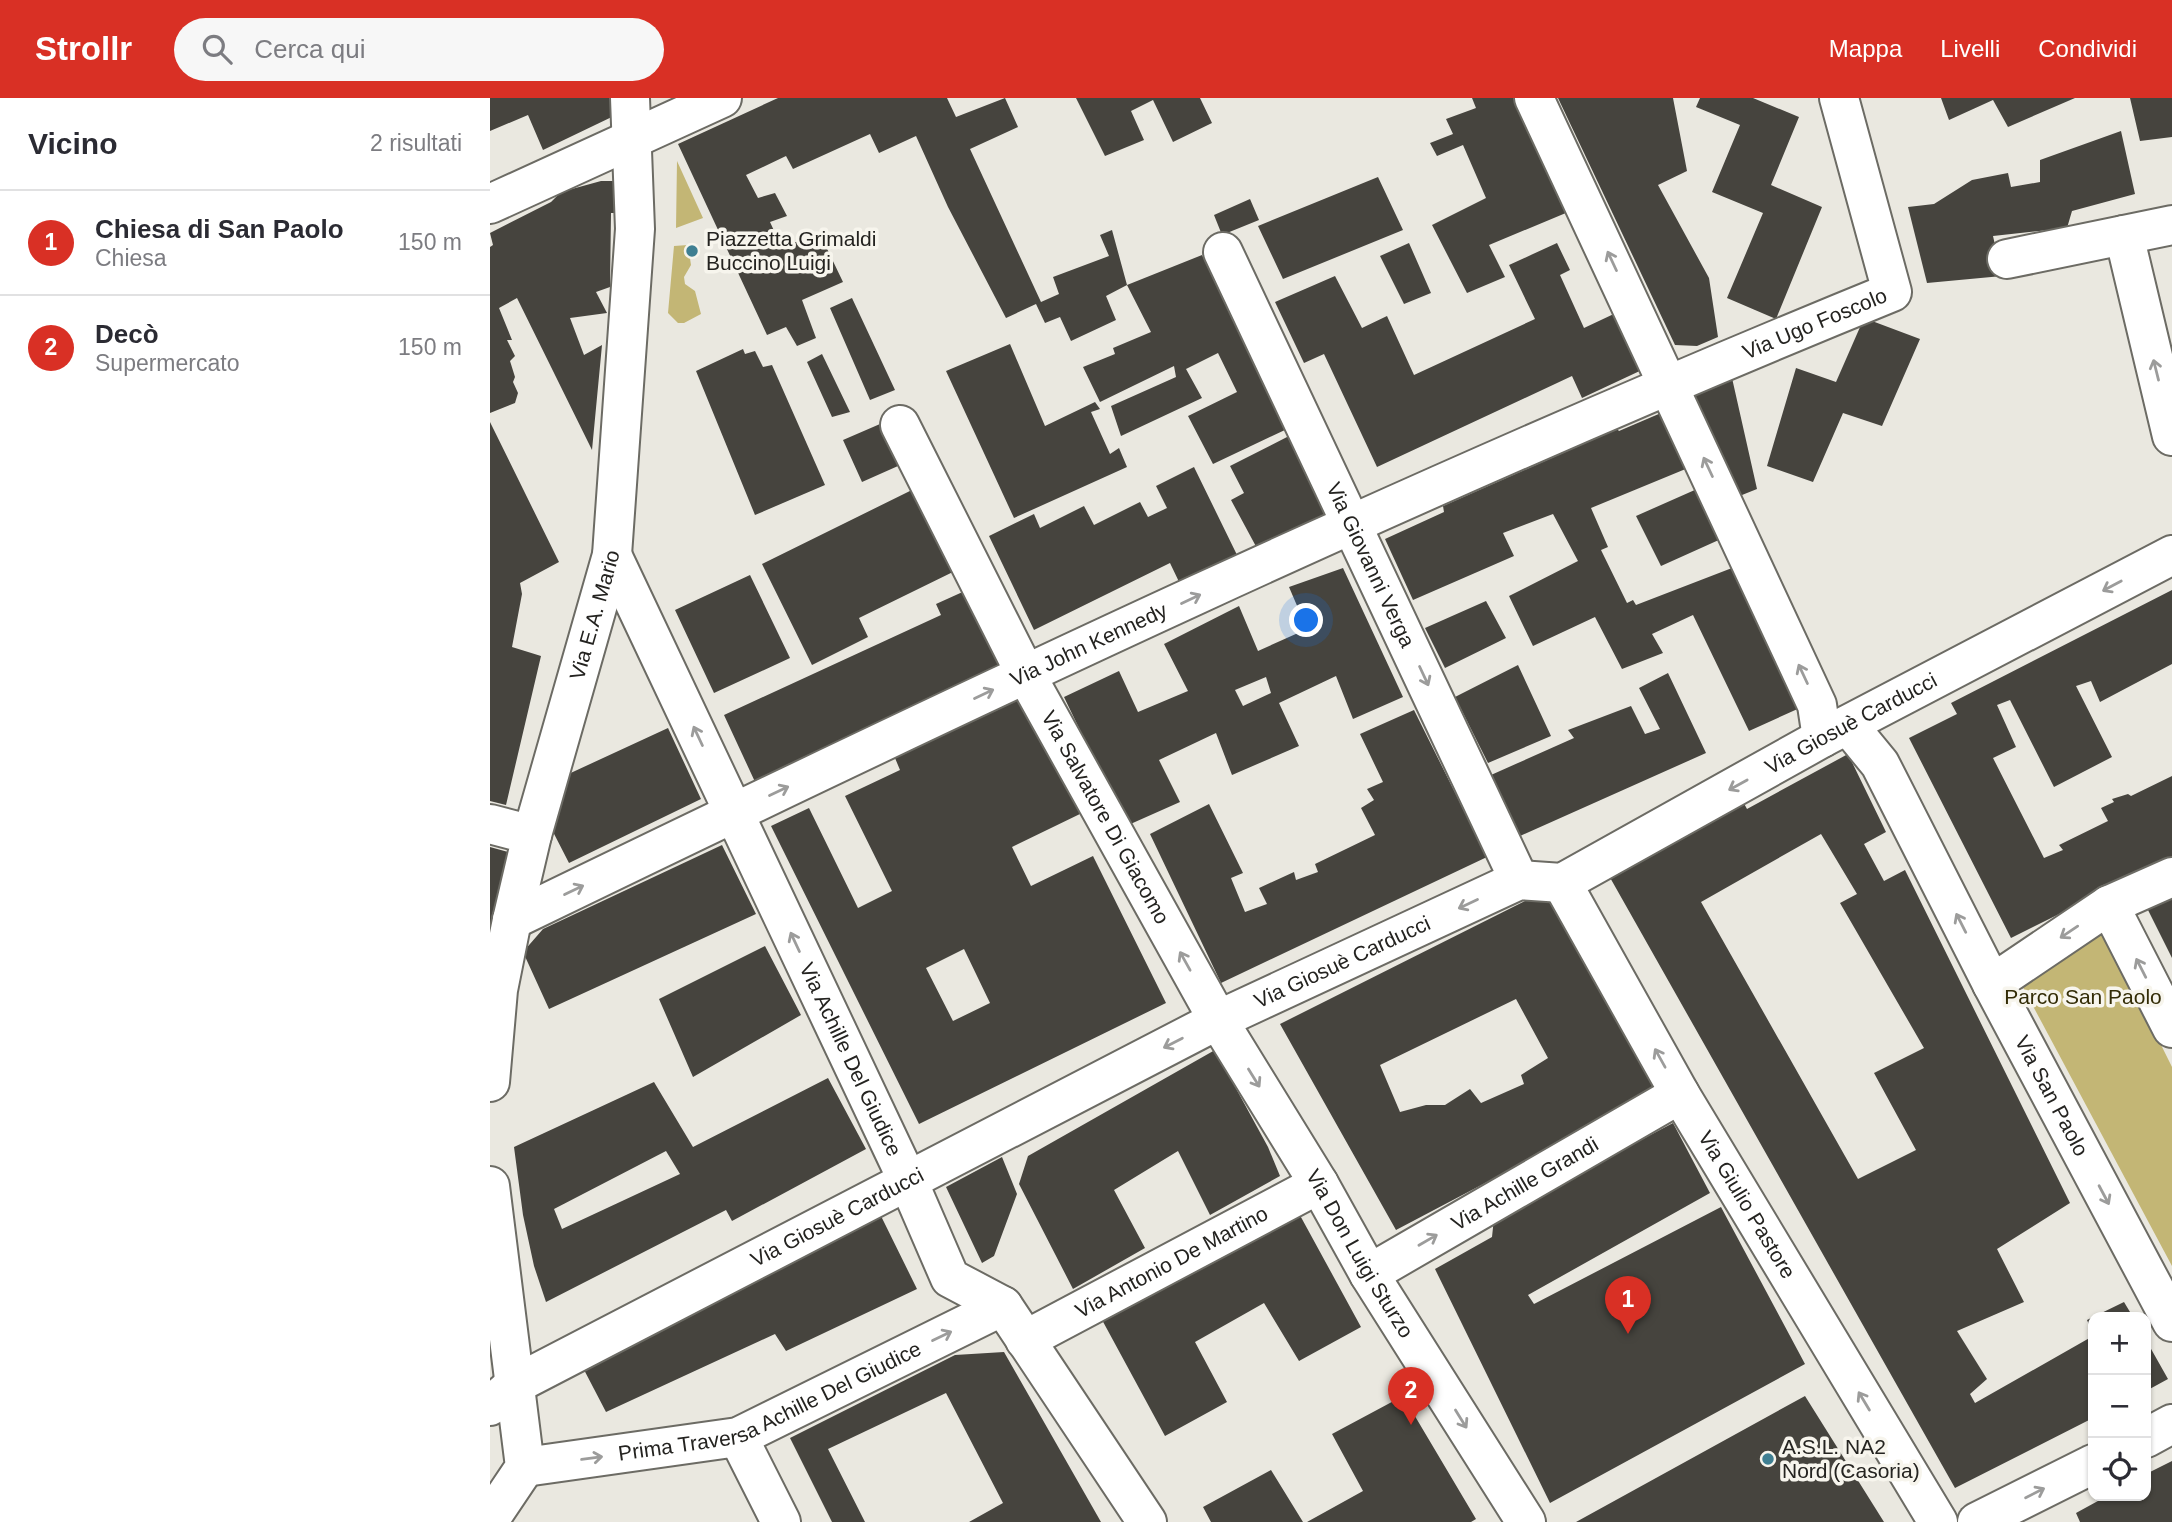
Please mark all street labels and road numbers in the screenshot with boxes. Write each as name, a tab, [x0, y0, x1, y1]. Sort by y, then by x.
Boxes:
street label: Via Ugo Foscolo	[1739, 283, 1890, 363]
street label: Via Giovanni Verga	[1322, 479, 1420, 651]
street label: Via E.A. Mario	[565, 547, 624, 682]
street label: Via John Kennedy	[1006, 598, 1171, 691]
street label: Via Giosuè Carducci	[1761, 668, 1940, 778]
street label: Via Salvatore Di Giacomo	[1037, 707, 1174, 928]
street label: Via Giosuè Carducci	[1251, 911, 1434, 1012]
street label: Via Achille Del Giudice	[795, 959, 906, 1160]
street label: Via San Paolo	[2011, 1032, 2093, 1160]
street label: Via Giulio Pastore	[1694, 1127, 1800, 1282]
street label: Via Achille Grandi	[1447, 1132, 1602, 1235]
street label: Via Giosuè Carducci	[747, 1163, 927, 1271]
street label: Via Don Luigi Sturzo	[1302, 1165, 1418, 1342]
street label: Via Antonio De Martino	[1071, 1201, 1272, 1322]
street label: Prima Traversa Achille Del Giudice	[617, 1336, 925, 1465]

